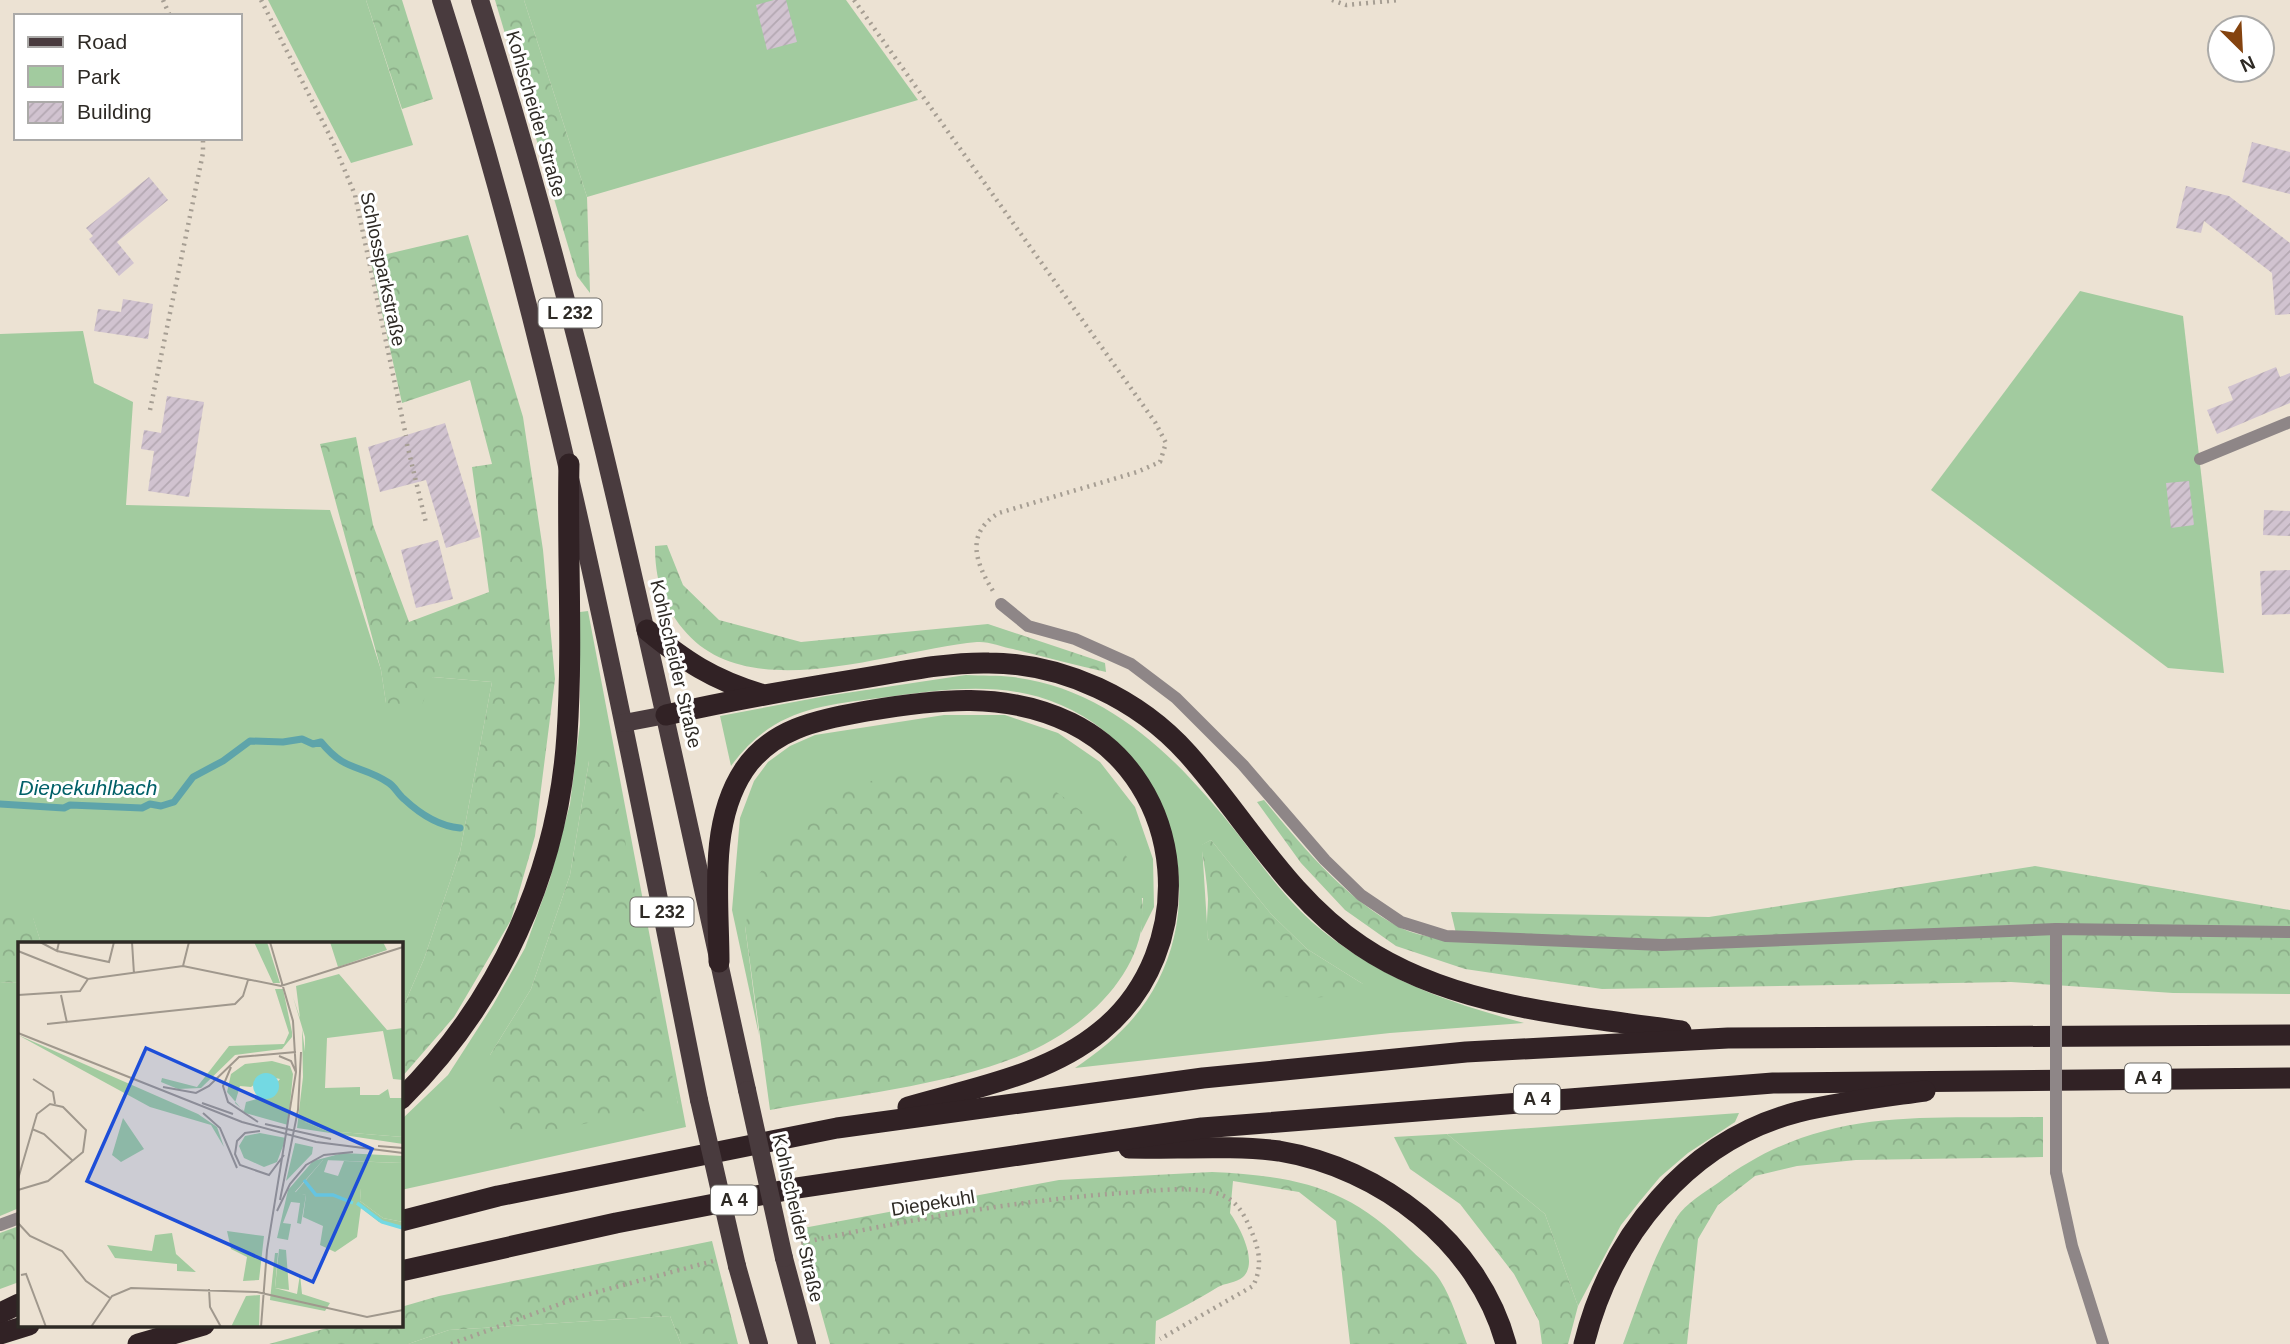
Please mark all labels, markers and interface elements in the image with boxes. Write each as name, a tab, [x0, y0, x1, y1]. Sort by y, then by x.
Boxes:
legend	[14, 14, 242, 140]
north arrow	[2206, 14, 2276, 84]
street label: Kohlscheider Straße	[502, 28, 570, 200]
text: Road	[77, 30, 127, 53]
text: N	[2237, 52, 2258, 76]
text: Park	[77, 65, 121, 88]
text: Building	[77, 100, 152, 123]
street label: Schlossparkstraße	[356, 190, 410, 348]
road number: L 232	[538, 298, 602, 328]
street label: Kohlscheider Straße	[646, 578, 706, 750]
water label: Diepekuhlbach	[19, 776, 157, 799]
road number: L 232	[630, 897, 694, 926]
inset map	[18, 942, 402, 1326]
road number: A 4	[2125, 1064, 2171, 1092]
road number: A 4	[1514, 1084, 1560, 1114]
street label: Kohlscheider Straße	[768, 1132, 828, 1304]
road number: A 4	[711, 1185, 757, 1214]
street label: Diepekuhl	[890, 1186, 976, 1220]

